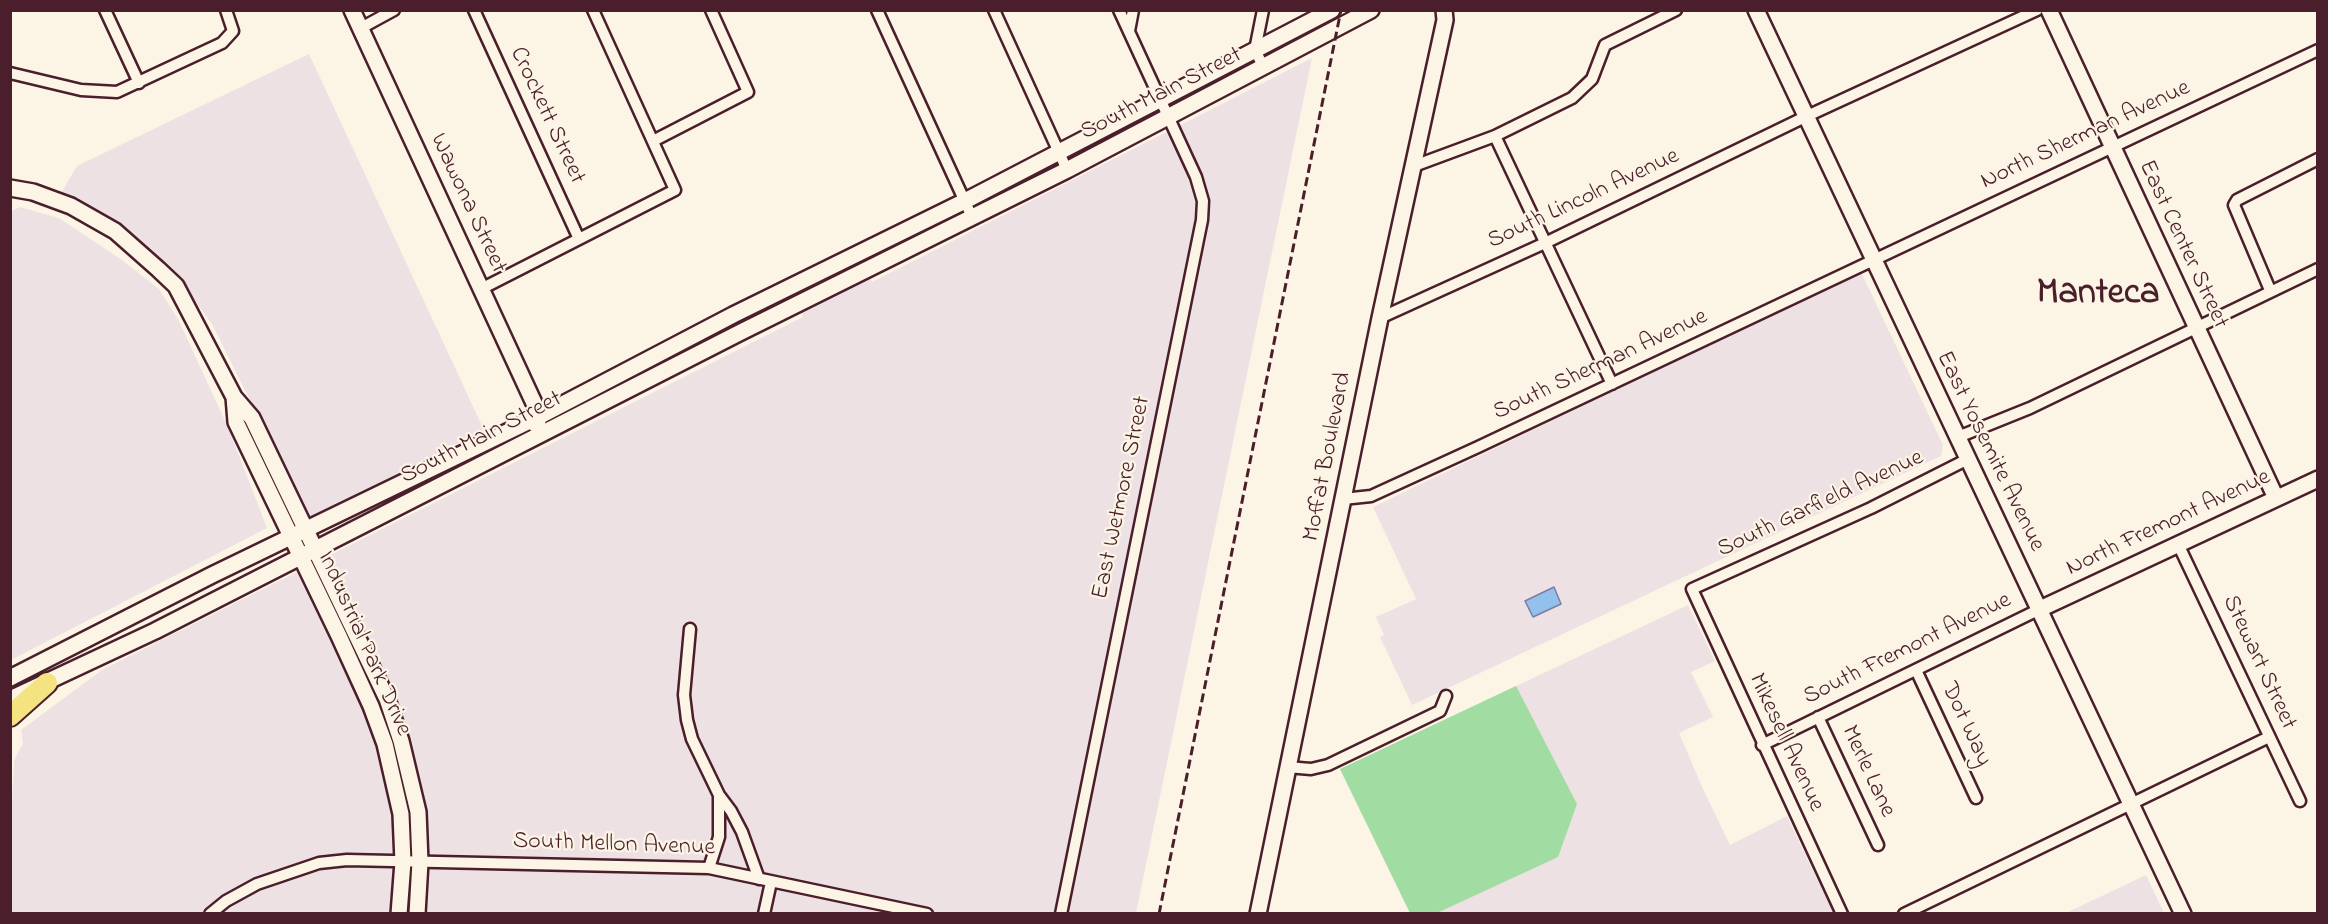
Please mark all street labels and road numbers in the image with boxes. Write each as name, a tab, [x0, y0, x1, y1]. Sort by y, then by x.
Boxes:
street label: South Main Street	[1077, 42, 1247, 148]
street label: Crockett Street	[502, 43, 590, 189]
street label: North Sherman Avenue	[1977, 75, 2195, 197]
street label: Wawona Street	[422, 130, 512, 278]
street label: South Lincoln Avenue	[1484, 143, 1684, 257]
street label: East Center Street	[2130, 156, 2234, 334]
street label: South Sherman Avenue	[1489, 304, 1713, 428]
street label: East Yosemite Avenue	[1928, 347, 2050, 557]
street label: Moffat Boulevard	[1299, 370, 1359, 544]
street label: South Main Street	[397, 386, 567, 492]
street label: East Wetmore Street	[1087, 394, 1159, 602]
street label: South Garfield Avenue	[1713, 445, 1929, 565]
street label: North Fremont Avenue	[2062, 464, 2276, 584]
street label: Industrial Park Drive	[309, 547, 417, 741]
street label: South Fremont Avenue	[1799, 587, 2017, 713]
street label: Stewart Street	[2214, 591, 2302, 735]
street label: Mikesell Avenue	[1740, 669, 1830, 817]
street label: Dot Way	[1933, 679, 1997, 771]
street label: Merle Lane	[1833, 722, 1901, 822]
street label: South Mellon Avenue	[512, 828, 716, 864]

